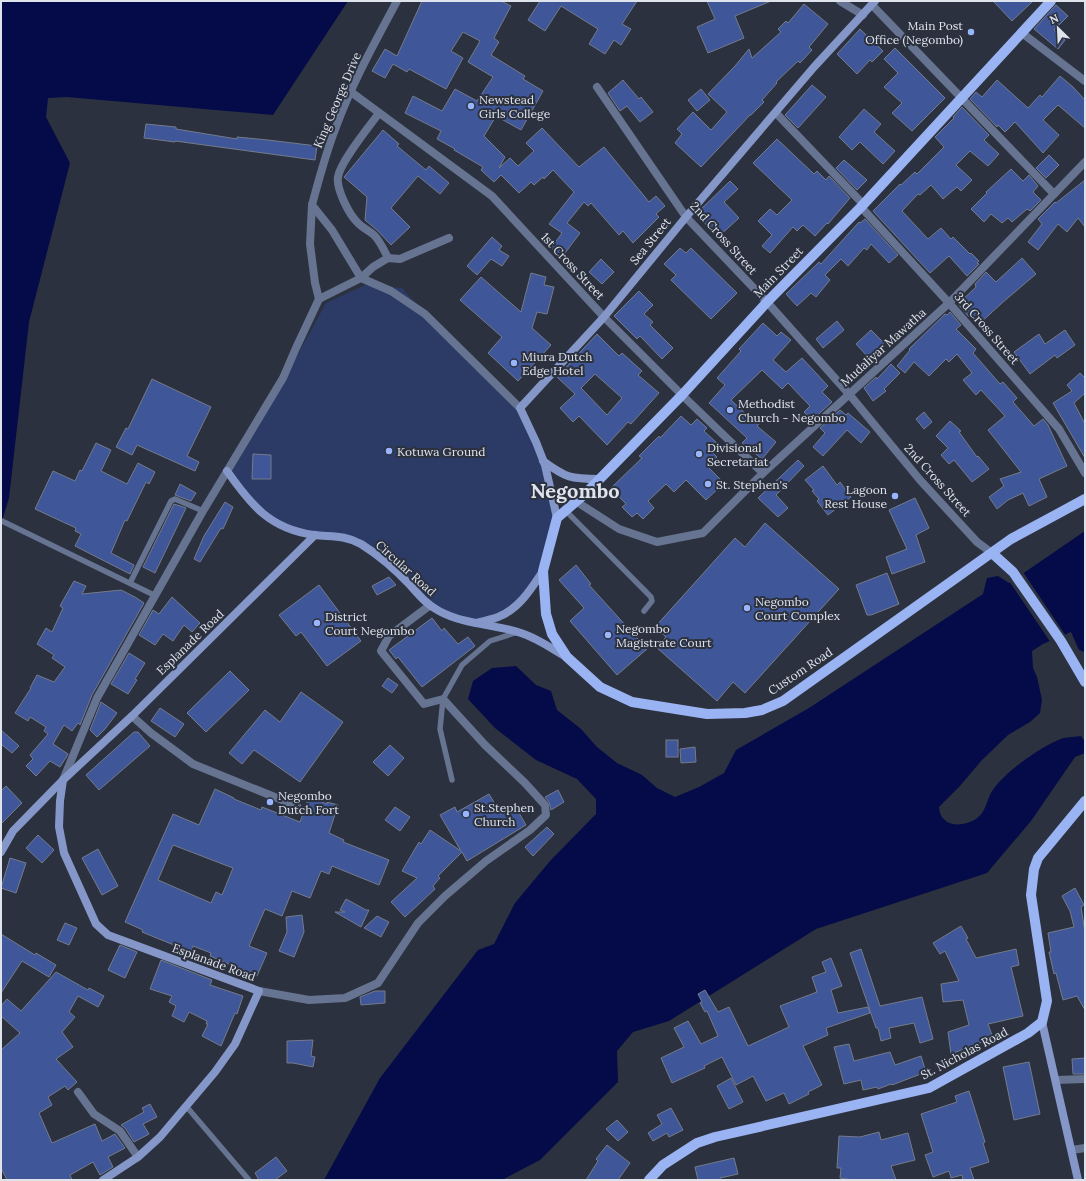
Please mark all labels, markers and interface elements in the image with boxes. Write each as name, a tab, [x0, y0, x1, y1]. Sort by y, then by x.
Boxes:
north arrow	[1038, 8, 1078, 48]
text: N	[1047, 11, 1061, 27]
place label: Main Post Office (Negombo)	[865, 18, 963, 48]
marker: Main Post Office (Negombo)	[966, 27, 976, 37]
street label: King George Drive	[310, 49, 364, 150]
place label: Newstead Girls College	[479, 92, 551, 121]
marker: Newstead Girls College	[466, 101, 476, 111]
street label: 2nd Cross Street	[687, 198, 761, 278]
street label: Sea Street	[626, 214, 674, 268]
street label: 1st Cross Street	[538, 229, 608, 303]
street label: Main Street	[750, 243, 806, 301]
street label: 3rd Cross Street	[952, 289, 1023, 368]
street label: Mudaliyar Mawatha	[837, 305, 929, 389]
place label: Miura Dutch Edge Hotel	[522, 349, 592, 378]
marker: Miura Dutch Edge Hotel	[509, 358, 519, 368]
place label: Methodist Church - Negombo	[738, 396, 845, 425]
marker: Methodist Church - Negombo	[725, 405, 735, 415]
place label: Divisional Secretariat	[707, 440, 769, 469]
street label: 2nd Cross Street	[901, 440, 975, 520]
place label: Kotuwa Ground	[397, 444, 486, 459]
marker: Kotuwa Ground	[384, 446, 394, 456]
marker: Divisional Secretariat	[694, 449, 704, 459]
place label: St. Stephen's	[716, 477, 788, 492]
district label: Negombo	[530, 478, 620, 503]
marker: St. Stephen's	[703, 479, 713, 489]
place label: Lagoon Rest House	[824, 482, 887, 511]
marker: Lagoon Rest House	[890, 491, 900, 501]
street label: Circular Road	[373, 537, 439, 599]
place label: Negombo Court Complex	[755, 594, 841, 623]
marker: Negombo Court Complex	[742, 603, 752, 613]
street label: Esplanade Road	[153, 606, 227, 678]
place label: District Court Negombo	[325, 609, 415, 638]
marker: District Court Negombo	[312, 618, 322, 628]
place label: Negombo Magistrate Court	[616, 621, 712, 650]
marker: Negombo Magistrate Court	[603, 630, 613, 640]
street label: Custom Road	[765, 644, 835, 698]
place label: Negombo Dutch Fort	[278, 788, 339, 817]
marker: Negombo Dutch Fort	[265, 797, 275, 807]
place label: St.Stephen Church	[474, 800, 534, 829]
marker: St.Stephen Church	[461, 809, 471, 819]
street label: Esplanade Road	[170, 940, 258, 984]
street label: St. Nicholas Road	[918, 1024, 1010, 1082]

